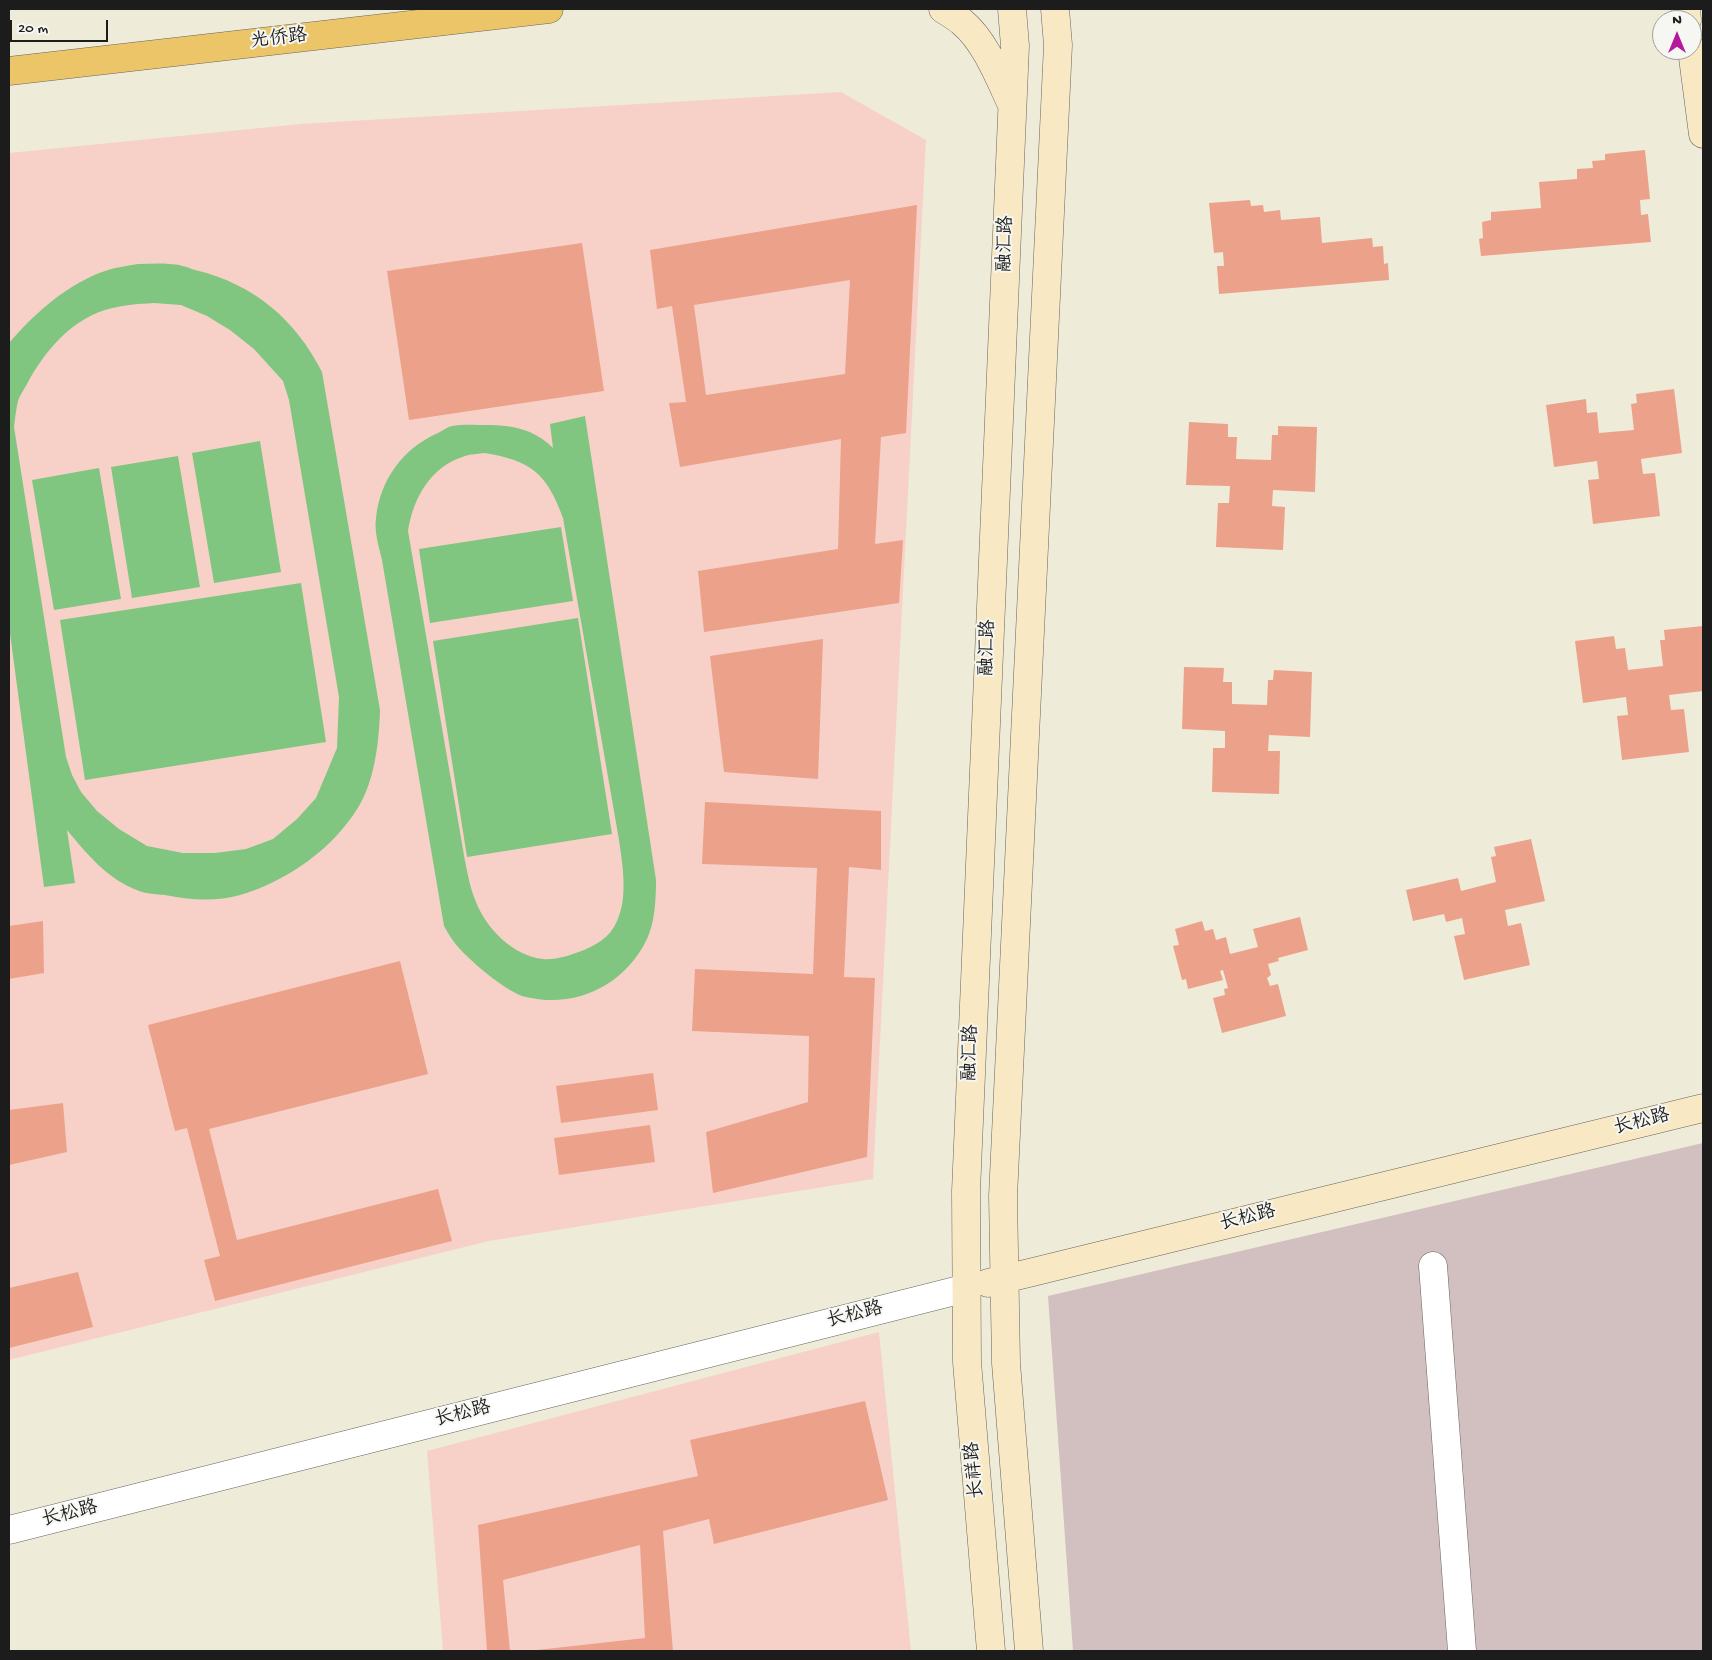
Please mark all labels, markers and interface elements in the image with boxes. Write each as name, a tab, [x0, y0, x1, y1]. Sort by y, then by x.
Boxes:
scale bar	[12, 10, 110, 42]
north arrow	[1652, 10, 1702, 60]
text: N	[1672, 12, 1682, 29]
text: 20 m	[18, 20, 48, 38]
street label: 光侨路	[249, 25, 309, 55]
street label: 融汇路	[995, 215, 1019, 273]
street label: 融汇路	[977, 619, 1001, 677]
street label: 融汇路	[960, 1024, 984, 1082]
street label: 长松路	[1612, 1105, 1672, 1141]
street label: 长松路	[1218, 1201, 1278, 1237]
street label: 长松路	[825, 1298, 885, 1334]
street label: 长松路	[433, 1397, 493, 1433]
street label: 长祥路	[962, 1441, 990, 1499]
street label: 长松路	[40, 1497, 100, 1533]

